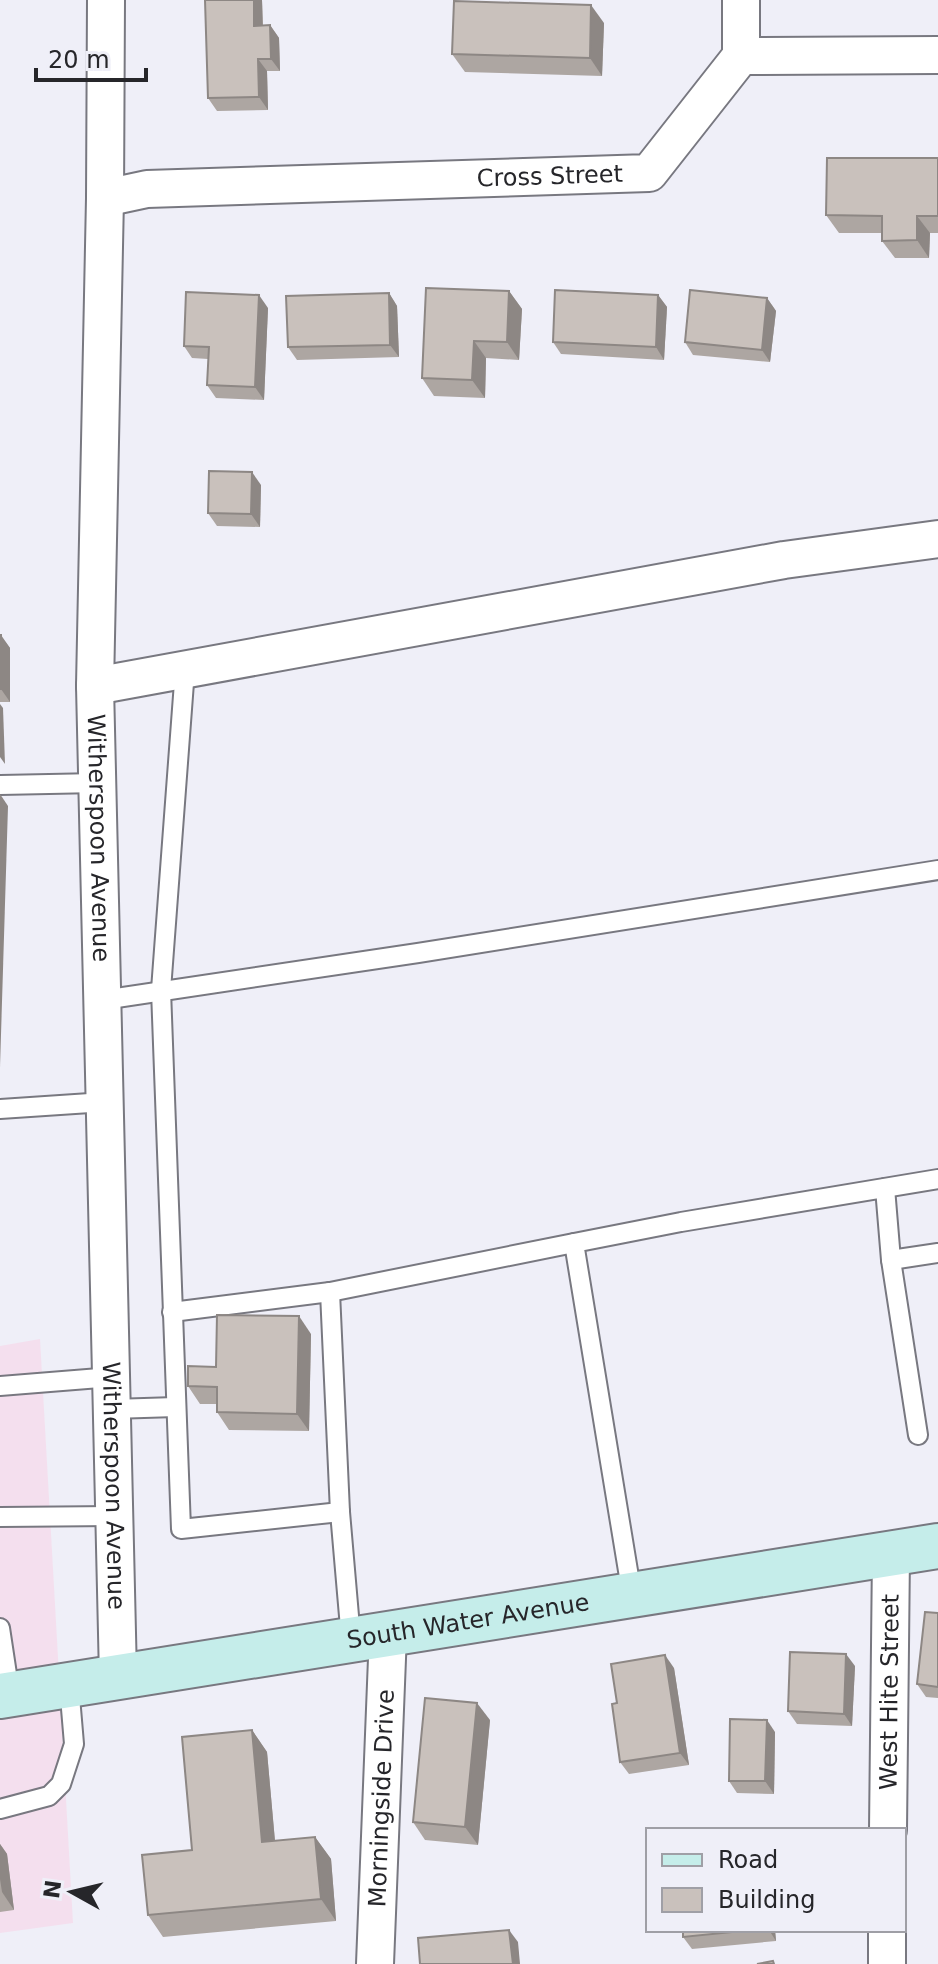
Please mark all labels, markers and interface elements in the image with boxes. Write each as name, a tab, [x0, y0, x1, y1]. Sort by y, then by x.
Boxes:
scale bar	[36, 32, 146, 82]
text: 20 m	[48, 46, 110, 74]
street label: Cross Street	[476, 160, 623, 192]
street label: Witherspoon Avenue	[82, 713, 115, 962]
street label: Witherspoon Avenue	[97, 1361, 130, 1610]
street label: South Water Avenue	[345, 1588, 591, 1654]
street label: West Hite Street	[874, 1594, 905, 1790]
street label: Morningside Drive	[363, 1689, 400, 1908]
legend	[646, 1828, 906, 1932]
text: Road	[718, 1846, 778, 1874]
north arrow	[32, 1852, 112, 1932]
text: N	[39, 1878, 66, 1900]
text: Building	[718, 1886, 815, 1914]

